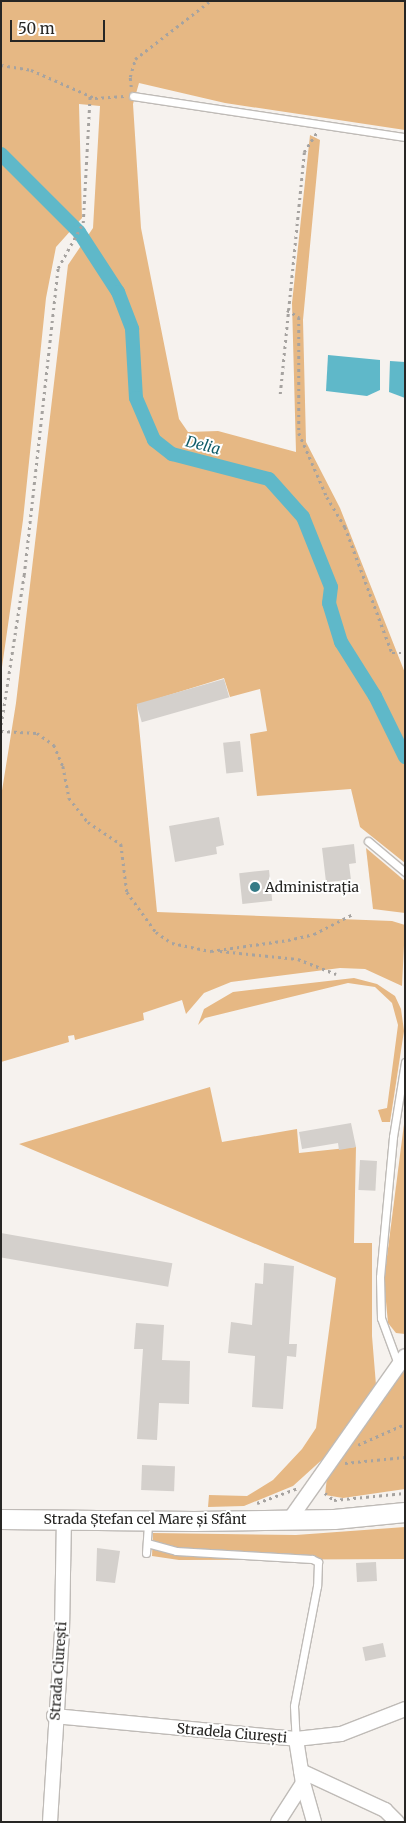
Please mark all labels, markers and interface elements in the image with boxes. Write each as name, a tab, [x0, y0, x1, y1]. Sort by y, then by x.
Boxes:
scale bar	[12, 10, 108, 42]
text: 50 m	[18, 19, 55, 38]
water label: Delia	[184, 432, 222, 458]
place label: Administrația	[265, 879, 359, 895]
marker: Administrația	[249, 881, 261, 893]
street label: Strada Ștefan cel Mare și Sfânt	[44, 1511, 246, 1527]
street label: Strada Ciurești	[46, 1621, 70, 1721]
street label: Stradela Ciurești	[176, 1720, 288, 1746]

